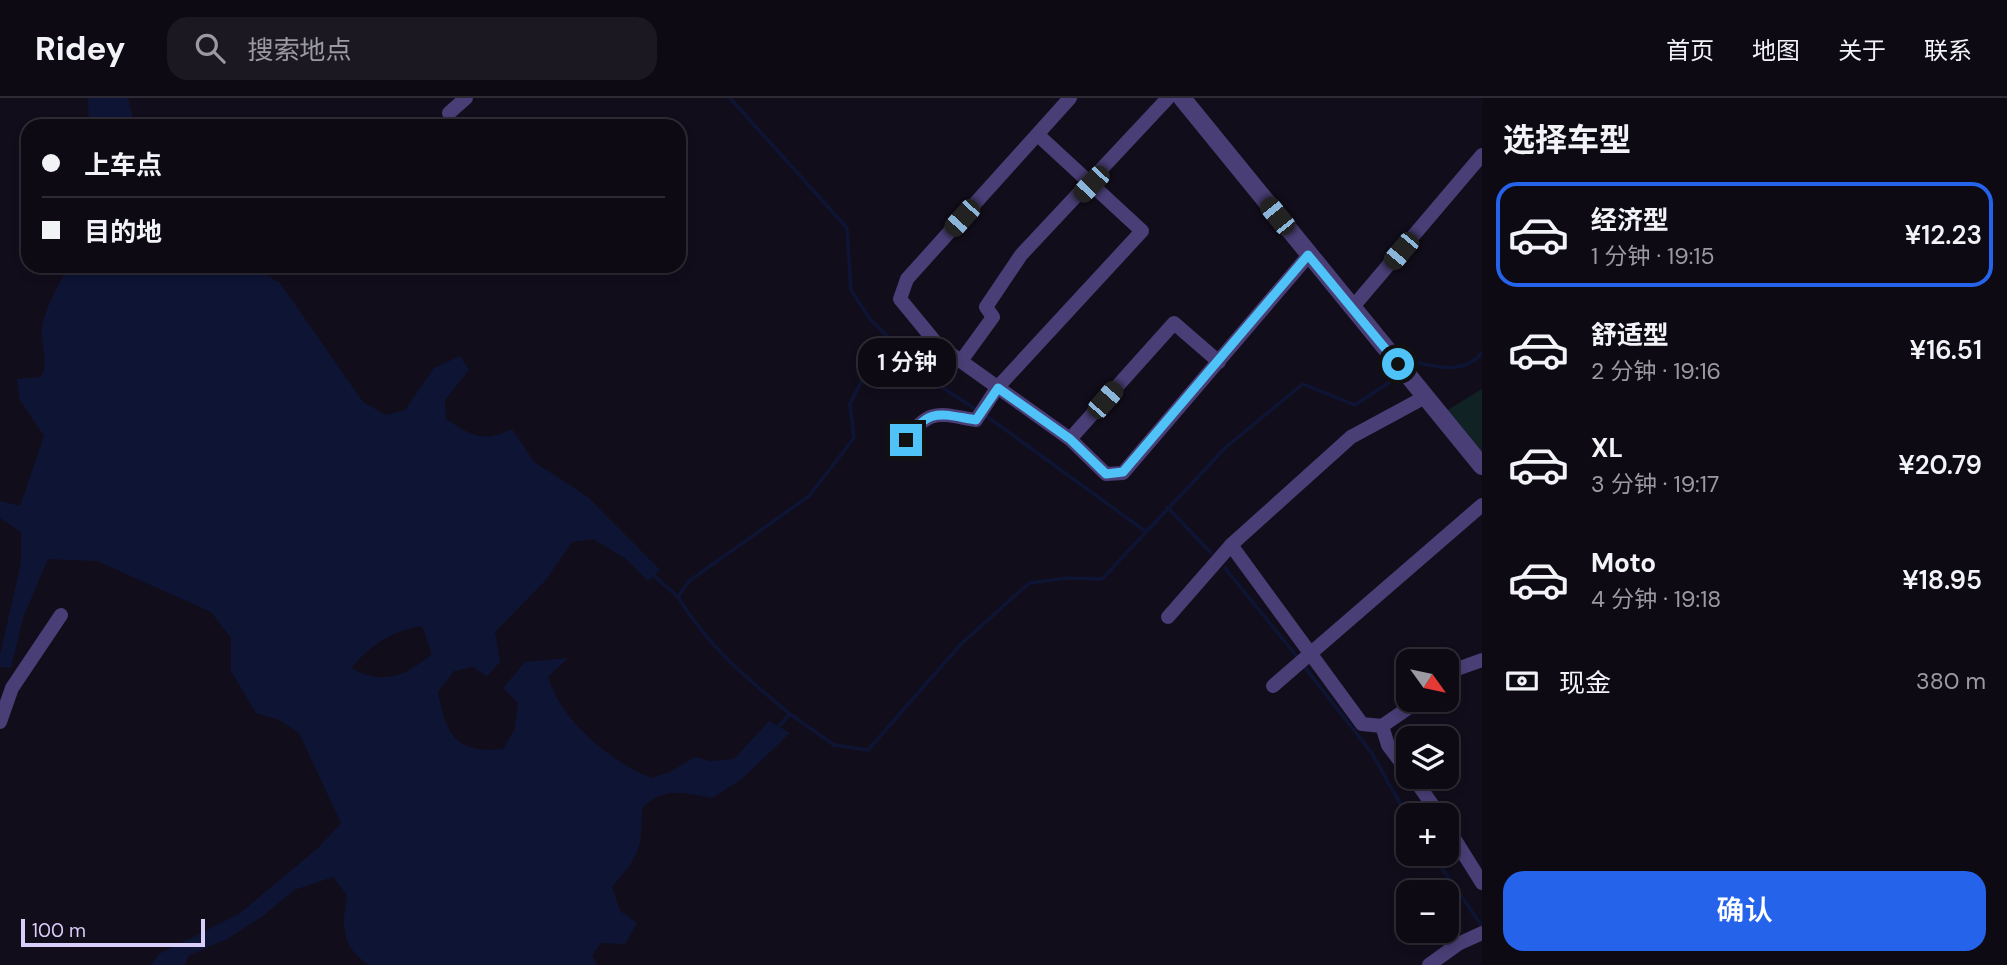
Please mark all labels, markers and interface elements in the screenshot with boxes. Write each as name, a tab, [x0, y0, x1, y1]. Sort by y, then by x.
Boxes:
search box	[167, 17, 657, 80]
text: Ridey	[35, 27, 125, 70]
icon: search	[191, 29, 229, 67]
text: 搜索地点	[247, 33, 351, 67]
text: 首页	[1666, 35, 1714, 66]
text: 地图	[1752, 35, 1800, 66]
text: 关于	[1838, 35, 1886, 66]
text: 联系	[1924, 35, 1972, 66]
text: 选择车型	[1503, 119, 1631, 161]
text: 上车点	[84, 148, 162, 182]
car	[1069, 162, 1114, 206]
car	[1256, 193, 1299, 239]
car	[941, 195, 984, 241]
icon: car	[1507, 203, 1570, 266]
text: 经济型	[1591, 203, 1669, 237]
text: 目的地	[84, 215, 162, 249]
text: ¥12.23	[1905, 218, 1982, 252]
car	[1380, 228, 1423, 274]
text: 1 分钟 · 19:15	[1591, 241, 1715, 271]
icon: car	[1507, 318, 1570, 381]
text: 舒适型	[1591, 318, 1669, 352]
text: ¥16.51	[1910, 333, 1982, 367]
callout: 1 分钟	[857, 338, 955, 388]
text: 1 分钟	[877, 347, 937, 377]
route start	[1382, 348, 1414, 380]
text: 2 分钟 · 19:16	[1591, 356, 1721, 386]
car	[1084, 377, 1127, 423]
route end	[890, 424, 922, 456]
text: XL	[1591, 431, 1623, 465]
icon: car	[1507, 433, 1570, 496]
text: ¥20.79	[1898, 448, 1982, 482]
text: 3 分钟 · 19:17	[1591, 469, 1719, 499]
text: Moto	[1591, 546, 1656, 580]
icon: car	[1507, 548, 1570, 611]
text: ¥18.95	[1902, 563, 1982, 597]
text: 4 分钟 · 19:18	[1591, 584, 1721, 614]
north arrow	[1396, 649, 1460, 712]
map controls	[1396, 649, 1459, 943]
icon: cash	[1503, 662, 1541, 700]
text: 现金	[1559, 666, 1611, 700]
text: 380 m	[1916, 666, 1986, 696]
button: layers	[1396, 726, 1459, 789]
button: +	[1396, 803, 1459, 866]
button: 确认	[1503, 871, 1986, 951]
button: −	[1396, 880, 1459, 943]
scale bar	[21, 916, 205, 948]
text: 100 m	[32, 918, 86, 943]

